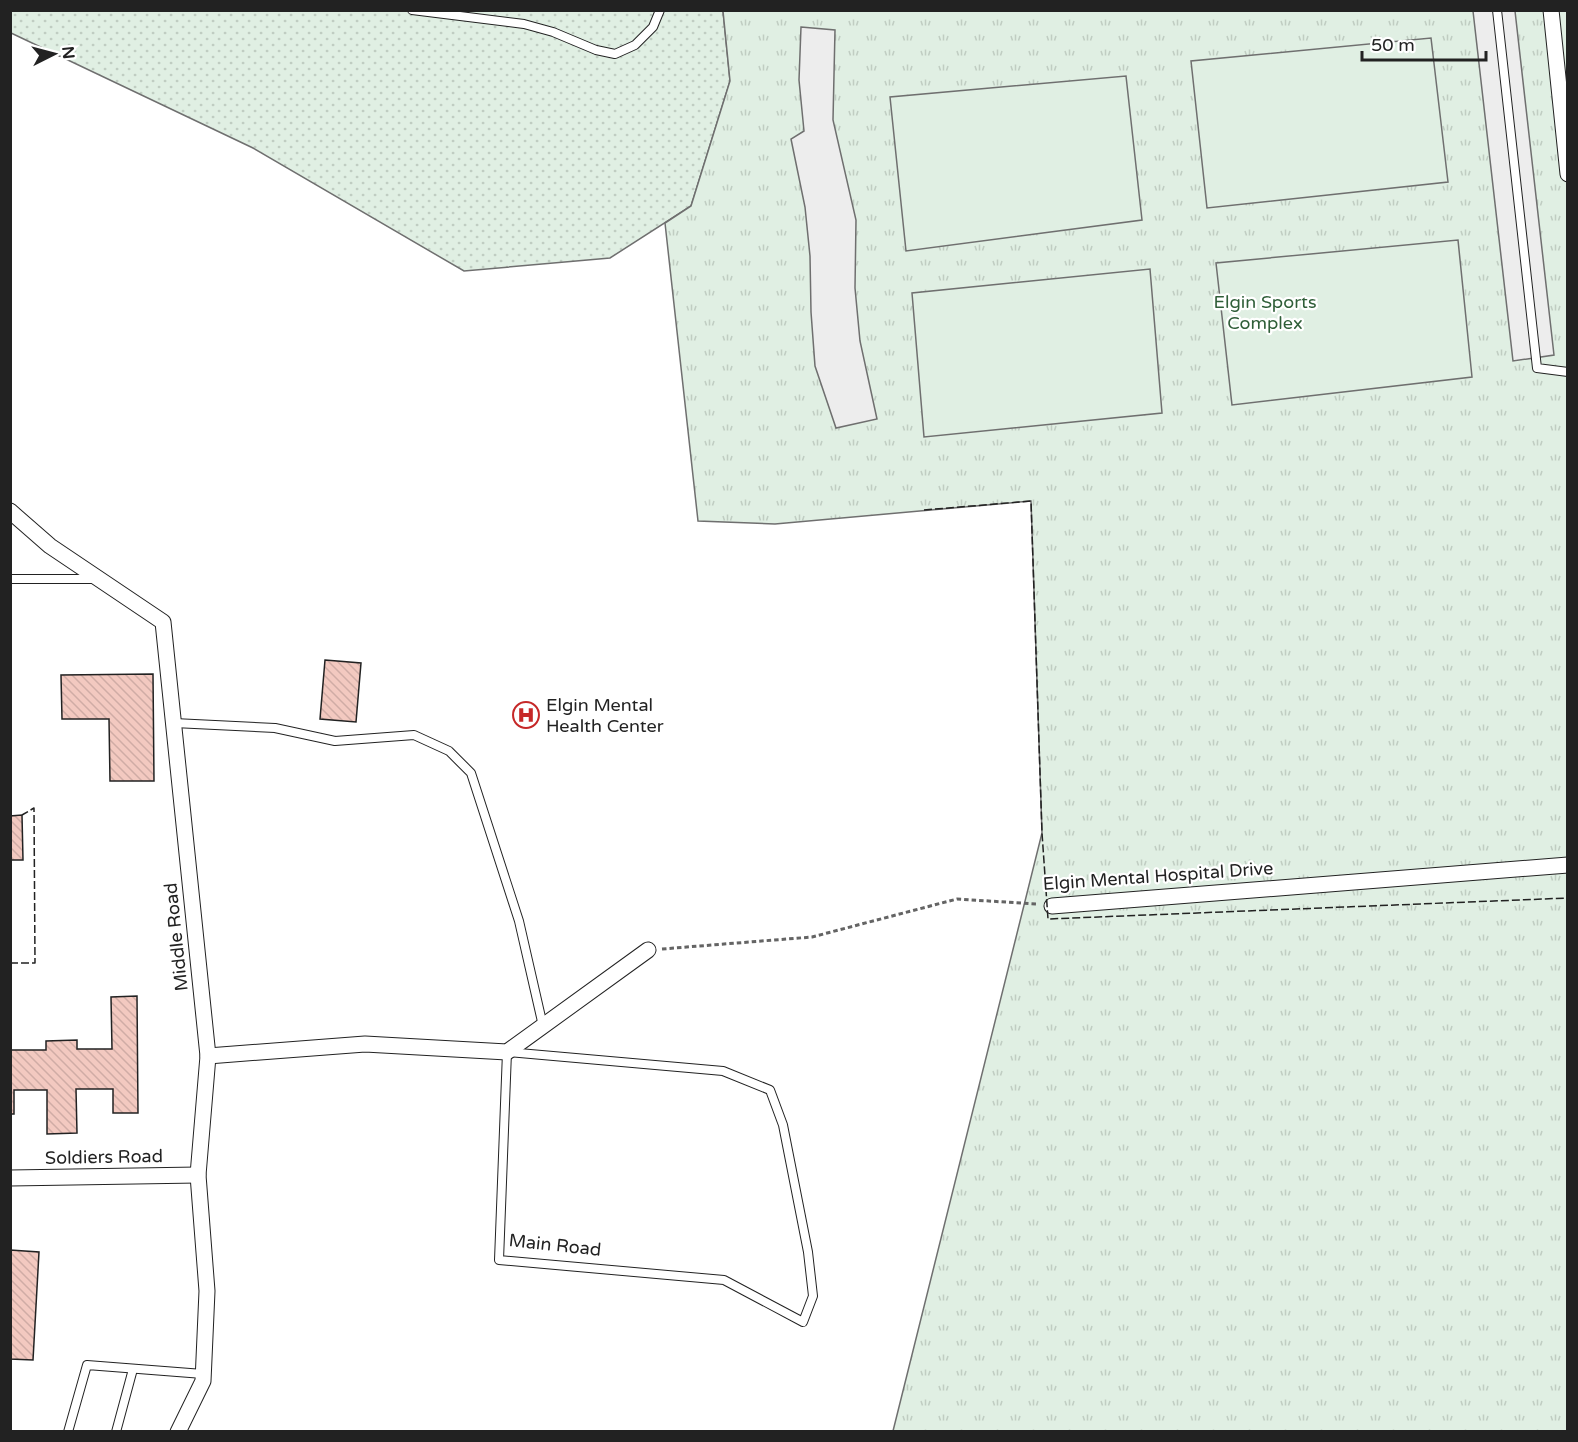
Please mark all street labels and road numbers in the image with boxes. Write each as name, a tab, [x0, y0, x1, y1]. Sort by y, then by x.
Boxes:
street label: Elgin Mental Hospital Drive	[1042, 857, 1274, 895]
street label: Middle Road	[159, 882, 193, 992]
street label: Soldiers Road	[45, 1145, 163, 1169]
street label: Main Road	[508, 1229, 602, 1261]

